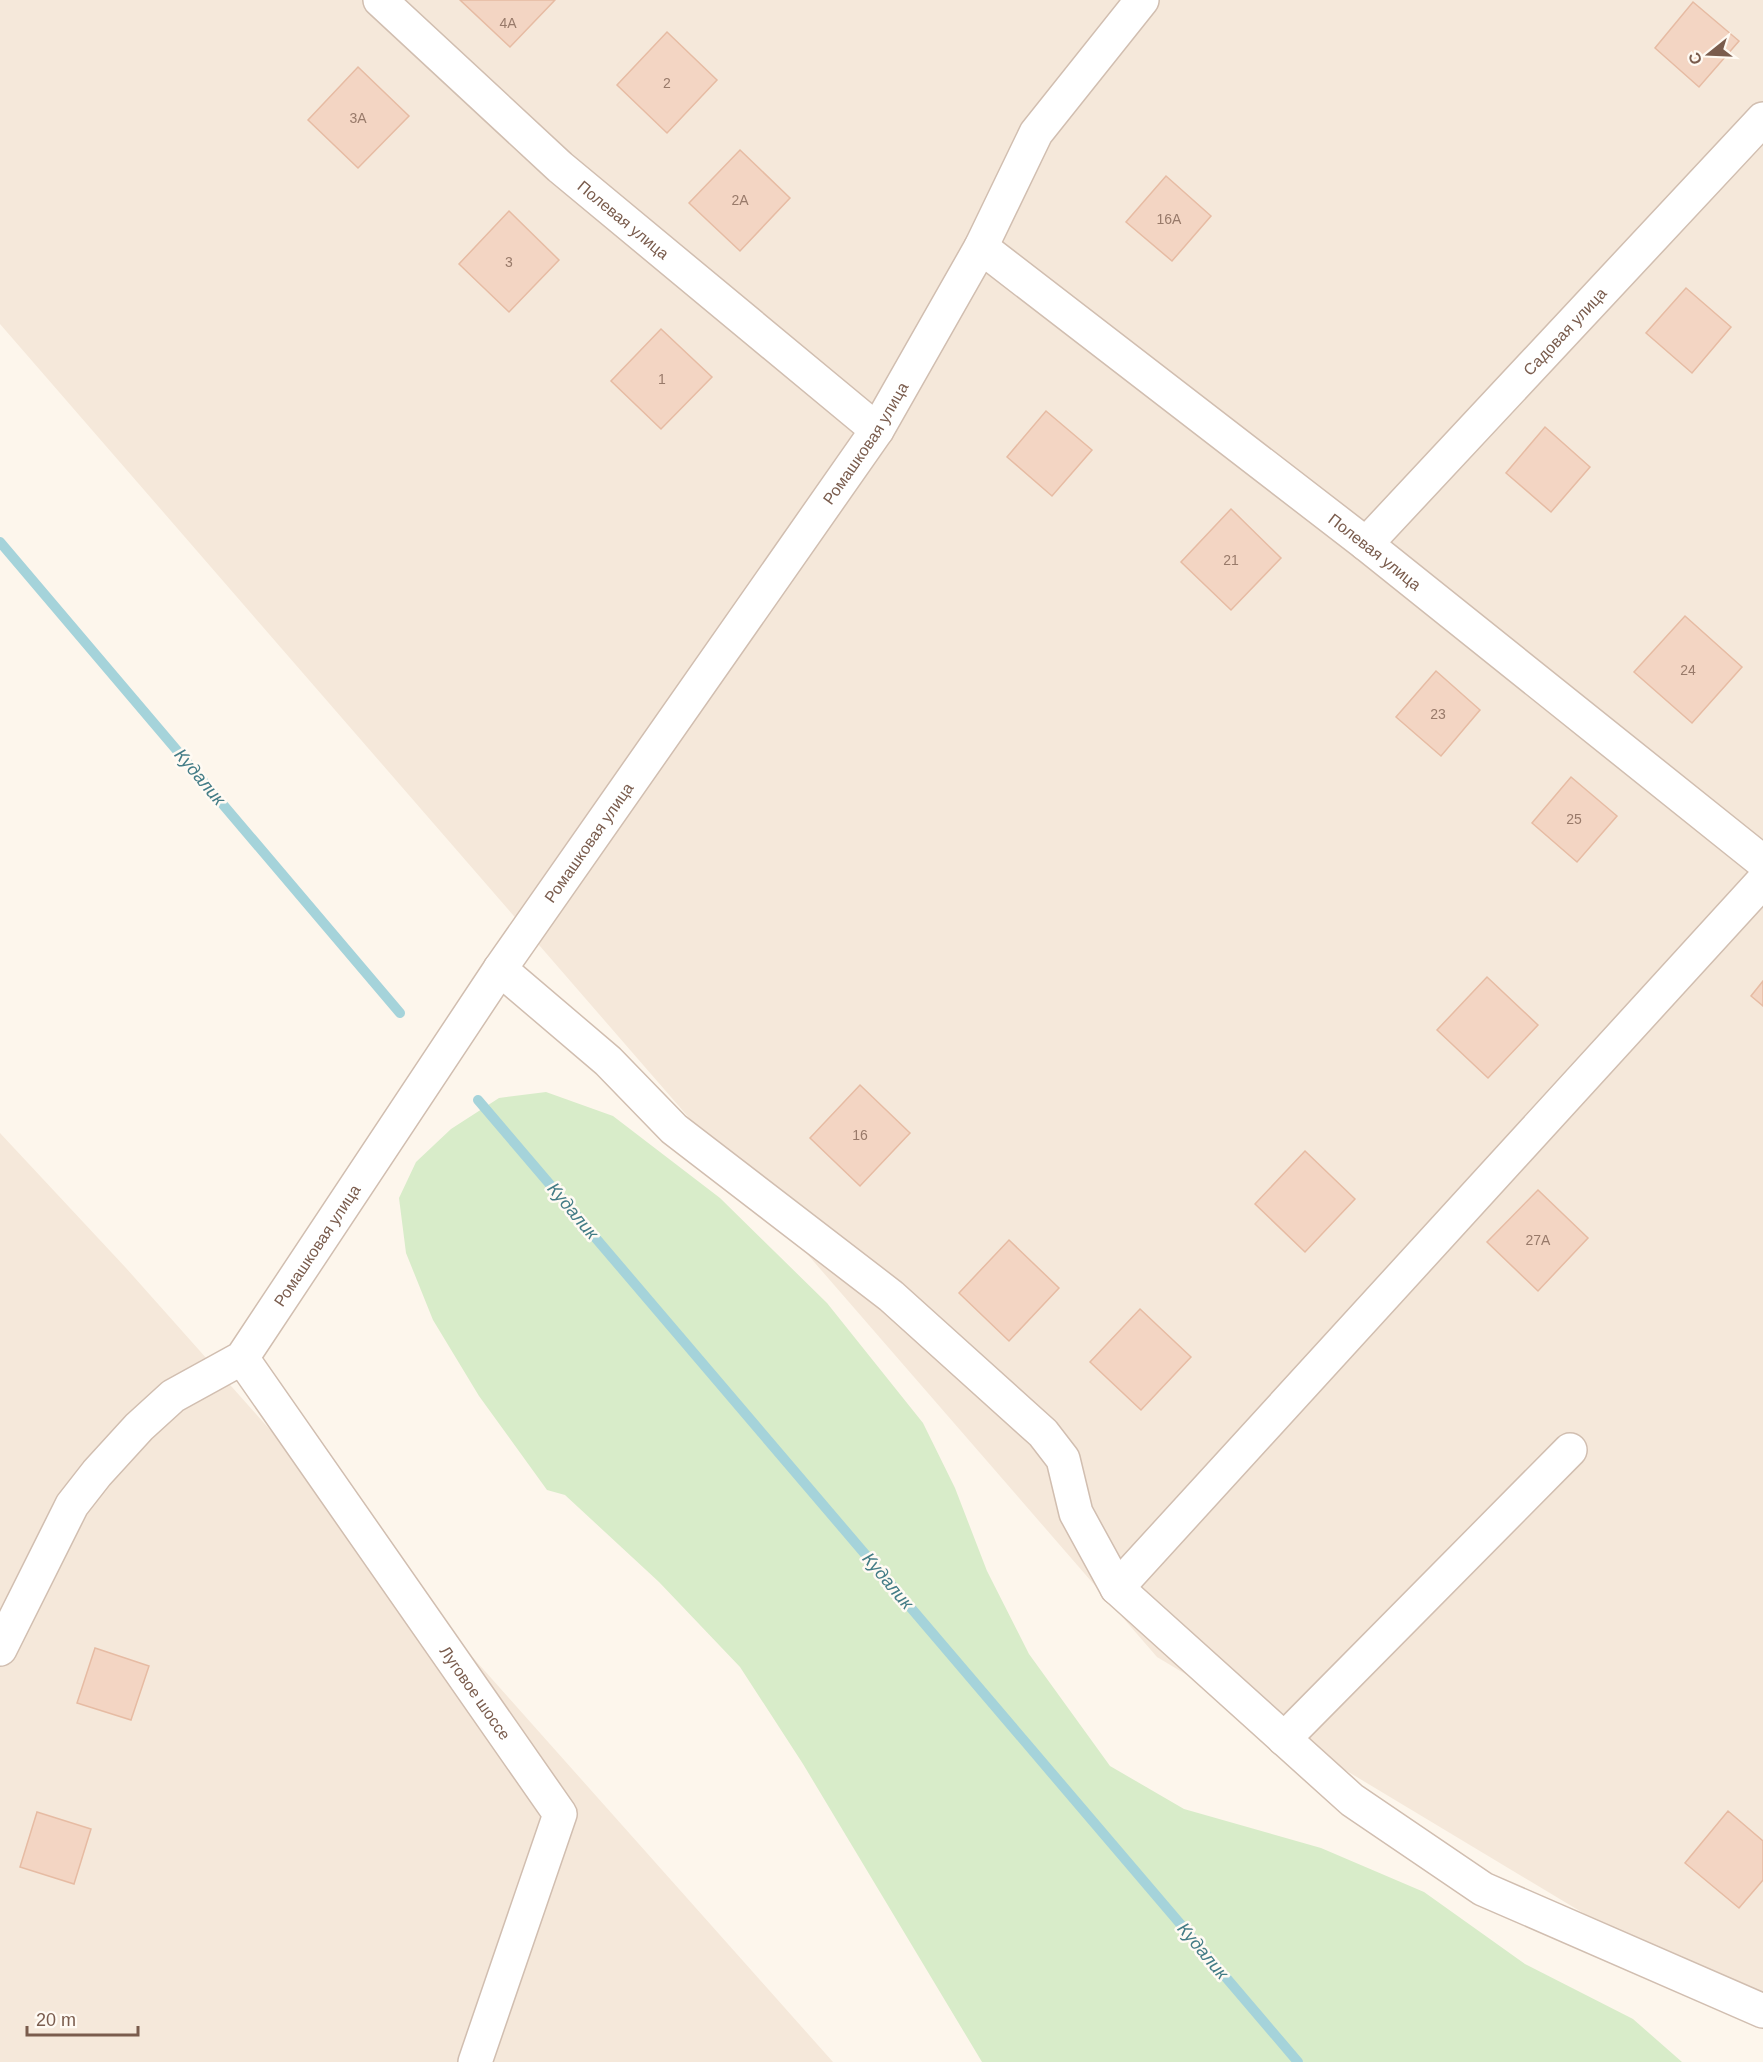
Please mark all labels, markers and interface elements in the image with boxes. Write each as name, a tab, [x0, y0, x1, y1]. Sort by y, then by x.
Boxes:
house number: 4А	[499, 15, 517, 31]
north arrow	[1679, 24, 1739, 84]
text: С	[1685, 50, 1705, 67]
house number: 2	[663, 75, 671, 91]
house number: 3А	[349, 110, 367, 126]
street label: Полевая улица	[575, 177, 672, 262]
house number: 2А	[731, 192, 749, 208]
house number: 16А	[1157, 211, 1182, 227]
house number: 3	[505, 254, 513, 270]
street label: Садовая улица	[1520, 284, 1610, 379]
house number: 1	[658, 371, 666, 387]
street label: Ромашковая улица	[819, 379, 911, 507]
street label: Полевая улица	[1326, 510, 1425, 593]
house number: 21	[1223, 552, 1239, 568]
house number: 24	[1680, 662, 1696, 678]
house number: 23	[1430, 706, 1446, 722]
water label: Кудалик	[171, 745, 230, 811]
street label: Ромашковая улица	[541, 779, 636, 905]
house number: 25	[1566, 811, 1582, 827]
house number: 16	[852, 1127, 868, 1143]
water label: Кудалик	[544, 1179, 603, 1245]
street label: Ромашковая улица	[270, 1181, 363, 1309]
house number: 27А	[1526, 1232, 1551, 1248]
water label: Кудалик	[859, 1549, 918, 1615]
street label: Луговое шоссе	[437, 1643, 514, 1743]
water label: Кудалик	[1174, 1919, 1233, 1985]
scale bar	[27, 1999, 138, 2037]
text: 20 m	[36, 2010, 76, 2030]

